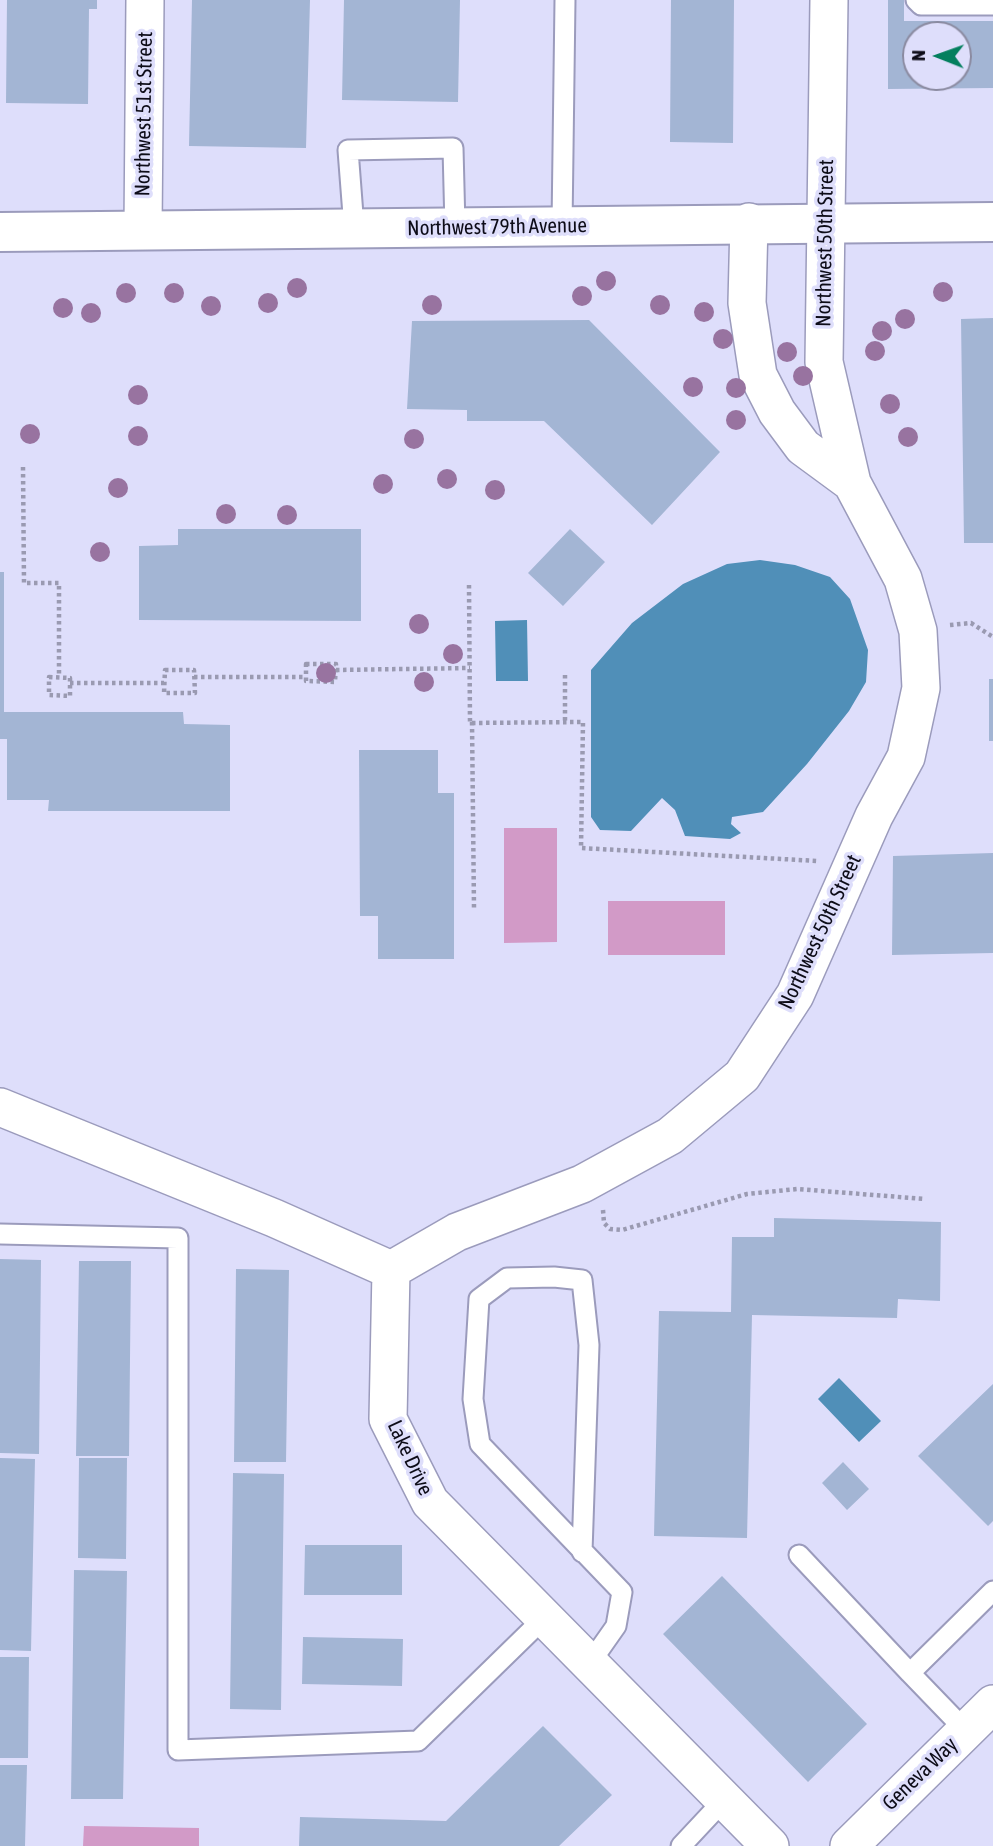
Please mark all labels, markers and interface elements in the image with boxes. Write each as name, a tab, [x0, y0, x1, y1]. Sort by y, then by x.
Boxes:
north arrow	[902, 21, 972, 91]
street label: Northwest 51st Street	[130, 31, 158, 197]
text: N	[907, 50, 929, 61]
street label: Northwest 50th Street	[811, 159, 839, 327]
street label: Northwest 79th Avenue	[407, 213, 587, 241]
street label: Northwest 50th Street	[773, 851, 867, 1013]
street label: Lake Drive	[382, 1416, 438, 1500]
street label: Geneva Way	[877, 1732, 963, 1816]

